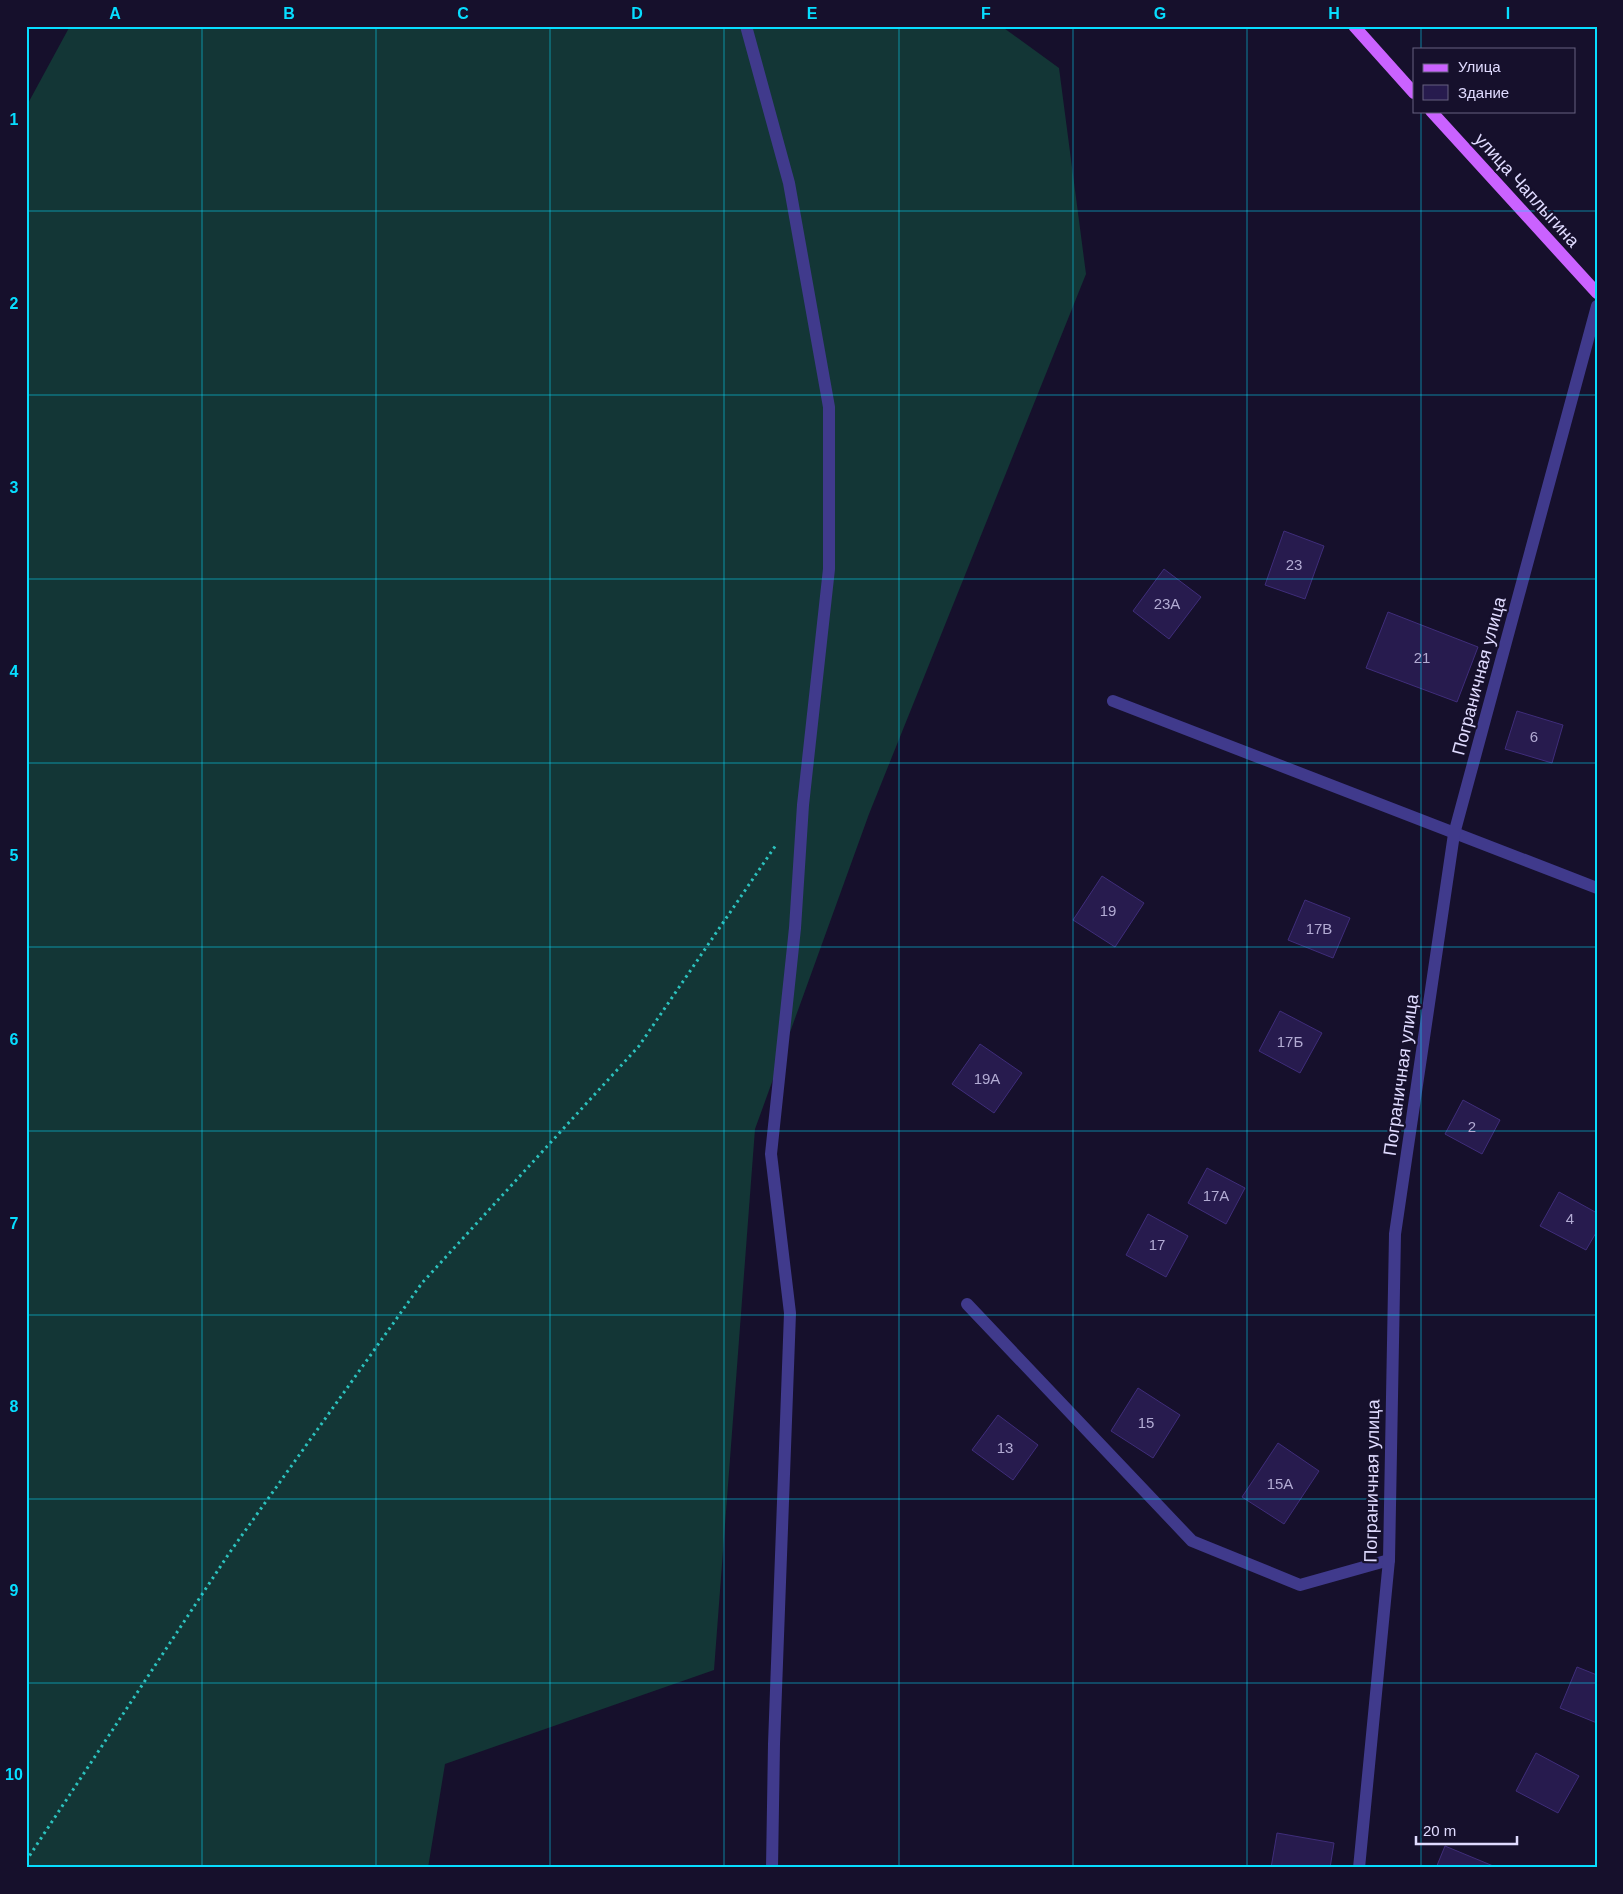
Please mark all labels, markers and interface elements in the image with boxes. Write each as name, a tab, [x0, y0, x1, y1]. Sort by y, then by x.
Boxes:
text: A	[109, 5, 121, 22]
text: B	[283, 5, 295, 22]
text: C	[457, 5, 469, 22]
text: D	[631, 5, 643, 22]
text: E	[807, 5, 818, 22]
text: F	[981, 5, 991, 22]
text: G	[1154, 5, 1166, 22]
text: H	[1328, 5, 1340, 22]
text: I	[1506, 5, 1510, 22]
legend	[1413, 48, 1576, 112]
text: Улица	[1458, 58, 1501, 75]
text: Здание	[1458, 84, 1509, 101]
text: 1	[10, 111, 19, 128]
street label: улица Чаплыгина	[1471, 129, 1584, 252]
text: 2	[10, 295, 19, 312]
text: 3	[10, 479, 19, 496]
house number: 23	[1286, 556, 1302, 573]
street label: Пограничная улица	[1448, 594, 1510, 757]
house number: 23А	[1154, 595, 1180, 612]
house number: 21	[1414, 649, 1430, 666]
text: 4	[10, 663, 19, 680]
house number: 6	[1530, 728, 1538, 745]
text: 5	[10, 847, 19, 864]
house number: 19	[1100, 902, 1116, 919]
house number: 17В	[1306, 920, 1332, 937]
street label: Пограничная улица	[1380, 992, 1422, 1157]
text: 6	[10, 1031, 19, 1048]
house number: 17Б	[1277, 1033, 1303, 1050]
house number: 19А	[974, 1070, 1000, 1087]
house number: 2	[1468, 1118, 1476, 1135]
house number: 17А	[1203, 1187, 1229, 1204]
house number: 4	[1566, 1210, 1574, 1227]
text: 7	[10, 1215, 19, 1232]
house number: 17	[1149, 1236, 1165, 1253]
text: 8	[10, 1398, 19, 1415]
street label: Пограничная улица	[1361, 1398, 1383, 1563]
house number: 15	[1138, 1414, 1154, 1431]
house number: 13	[997, 1439, 1013, 1456]
house number: 15А	[1267, 1475, 1293, 1492]
text: 9	[10, 1582, 19, 1599]
text: 10	[5, 1766, 23, 1783]
scale bar	[1416, 1814, 1517, 1846]
text: 20 m	[1423, 1822, 1456, 1839]

